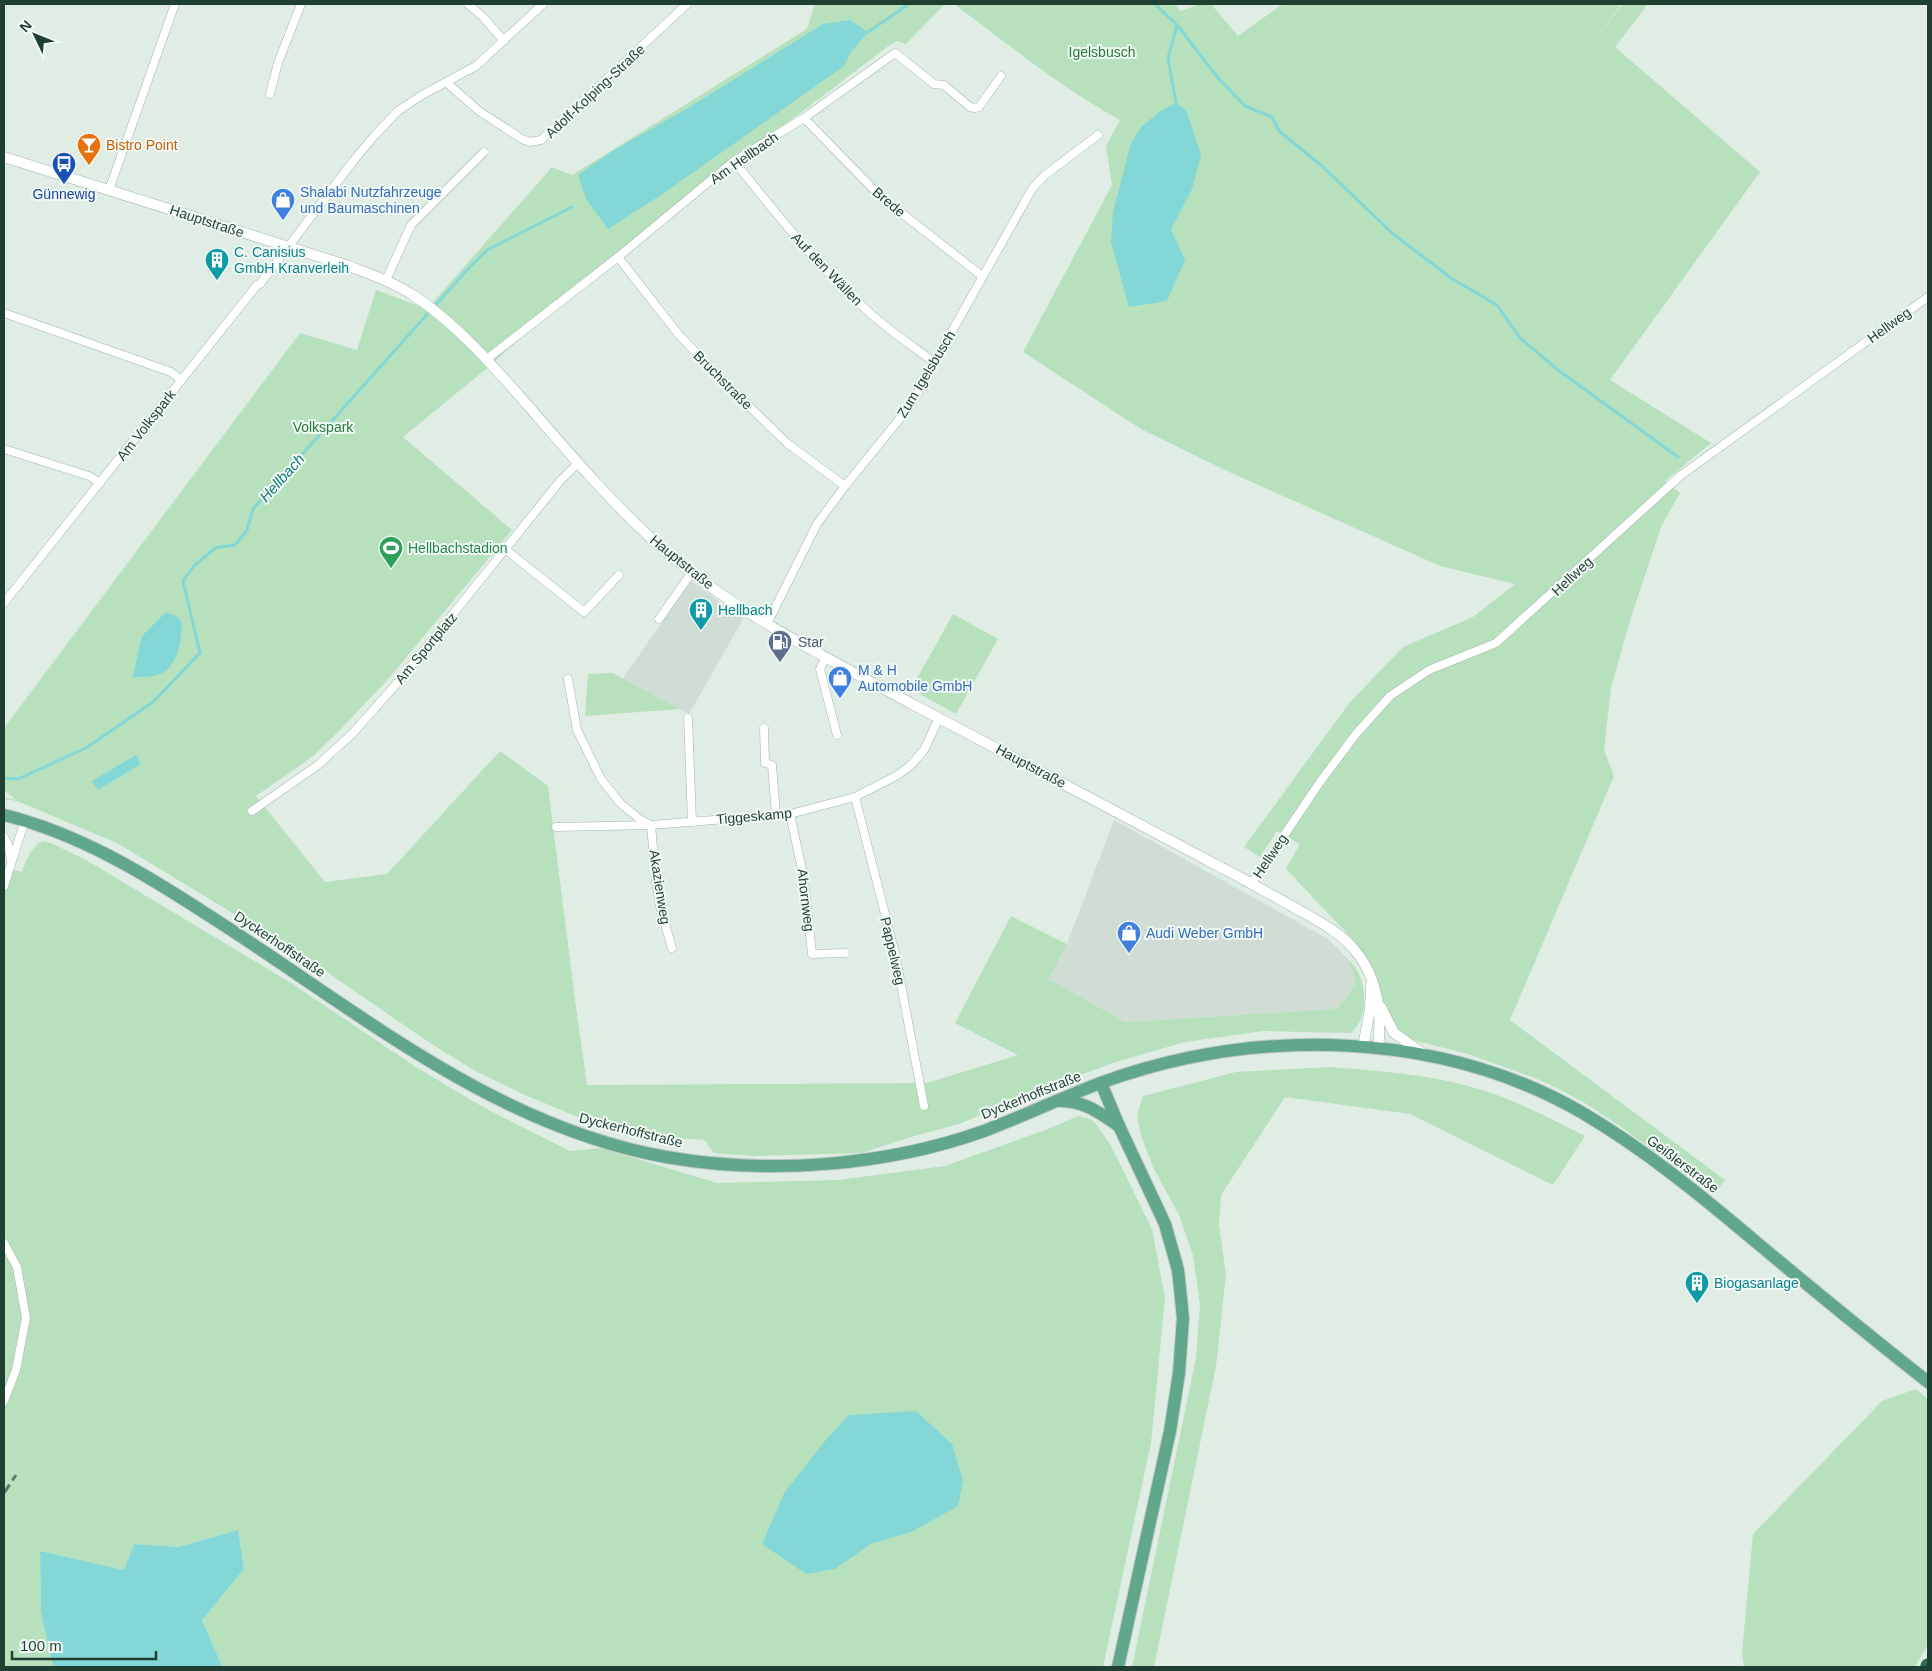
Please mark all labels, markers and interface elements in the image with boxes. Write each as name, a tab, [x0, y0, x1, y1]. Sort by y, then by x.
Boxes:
north arrow	[10, 10, 60, 60]
text: N	[16, 17, 35, 35]
street label: Adolf-Kolping-Straße	[542, 41, 648, 141]
park label: Igelsbusch	[1069, 44, 1135, 60]
street label: Am Hellbach	[707, 129, 781, 187]
bar icon: Bistro Point	[76, 132, 102, 166]
place label: Bistro Point	[106, 137, 178, 153]
bus stop icon: Günnewig	[51, 151, 77, 185]
place label: Shalabi Nutzfahrzeuge und Baumaschinen	[300, 184, 442, 216]
street label: Brede	[870, 184, 909, 220]
place label: Günnewig	[32, 186, 96, 202]
shop icon: Shalabi Nutzfahrzeuge und Baumaschinen	[270, 187, 296, 221]
street label: Hauptstraße	[168, 201, 246, 241]
street label: Auf den Wällen	[788, 229, 866, 309]
place label: C. Canisius GmbH Kranverleih	[234, 244, 349, 276]
building icon: C. Canisius GmbH Kranverleih	[204, 247, 230, 281]
street label: Hellweg	[1864, 304, 1914, 346]
street label: Zum Igelsbusch	[894, 328, 958, 420]
street label: Bruchstraße	[690, 347, 756, 413]
street label: Am Volkspark	[113, 386, 179, 464]
park label: Volkspark	[293, 419, 354, 435]
water label: Hellbach	[256, 450, 307, 505]
street label: Hauptstraße	[647, 532, 717, 593]
sports icon: Hellbachstadion	[378, 535, 404, 569]
place label: Hellbachstadion	[408, 540, 508, 556]
street label: Hellweg	[1548, 553, 1596, 599]
building icon: Hellbach	[688, 597, 714, 631]
place label: Hellbach	[718, 602, 772, 618]
street label: Am Sportplatz	[392, 609, 460, 687]
fuel station icon: Star	[767, 629, 793, 663]
place label: Star	[798, 634, 824, 650]
place label: M & H Automobile GmbH	[858, 662, 972, 694]
shop icon: M & H Automobile GmbH	[827, 665, 853, 699]
street label: Hauptstraße	[993, 741, 1069, 791]
street label: Tiggeskamp	[716, 805, 793, 827]
street label: Hellweg	[1249, 831, 1291, 881]
street label: Akazienweg	[646, 848, 674, 926]
street label: Ahornweg	[794, 868, 818, 932]
street label: Dyckerhoffstraße	[231, 908, 329, 980]
street label: Pappelweg	[877, 915, 909, 987]
shop icon: Audi Weber GmbH	[1116, 920, 1142, 954]
place label: Audi Weber GmbH	[1146, 925, 1263, 941]
street label: Dyckerhoffstraße	[979, 1068, 1083, 1122]
street label: Dyckerhoffstraße	[577, 1109, 685, 1151]
street label: Geißlerstraße	[1644, 1132, 1722, 1196]
building icon: Biogasanlage	[1684, 1270, 1710, 1304]
place label: Biogasanlage	[1714, 1275, 1799, 1291]
scale bar	[12, 1628, 156, 1660]
text: 100 m	[20, 1637, 62, 1654]

